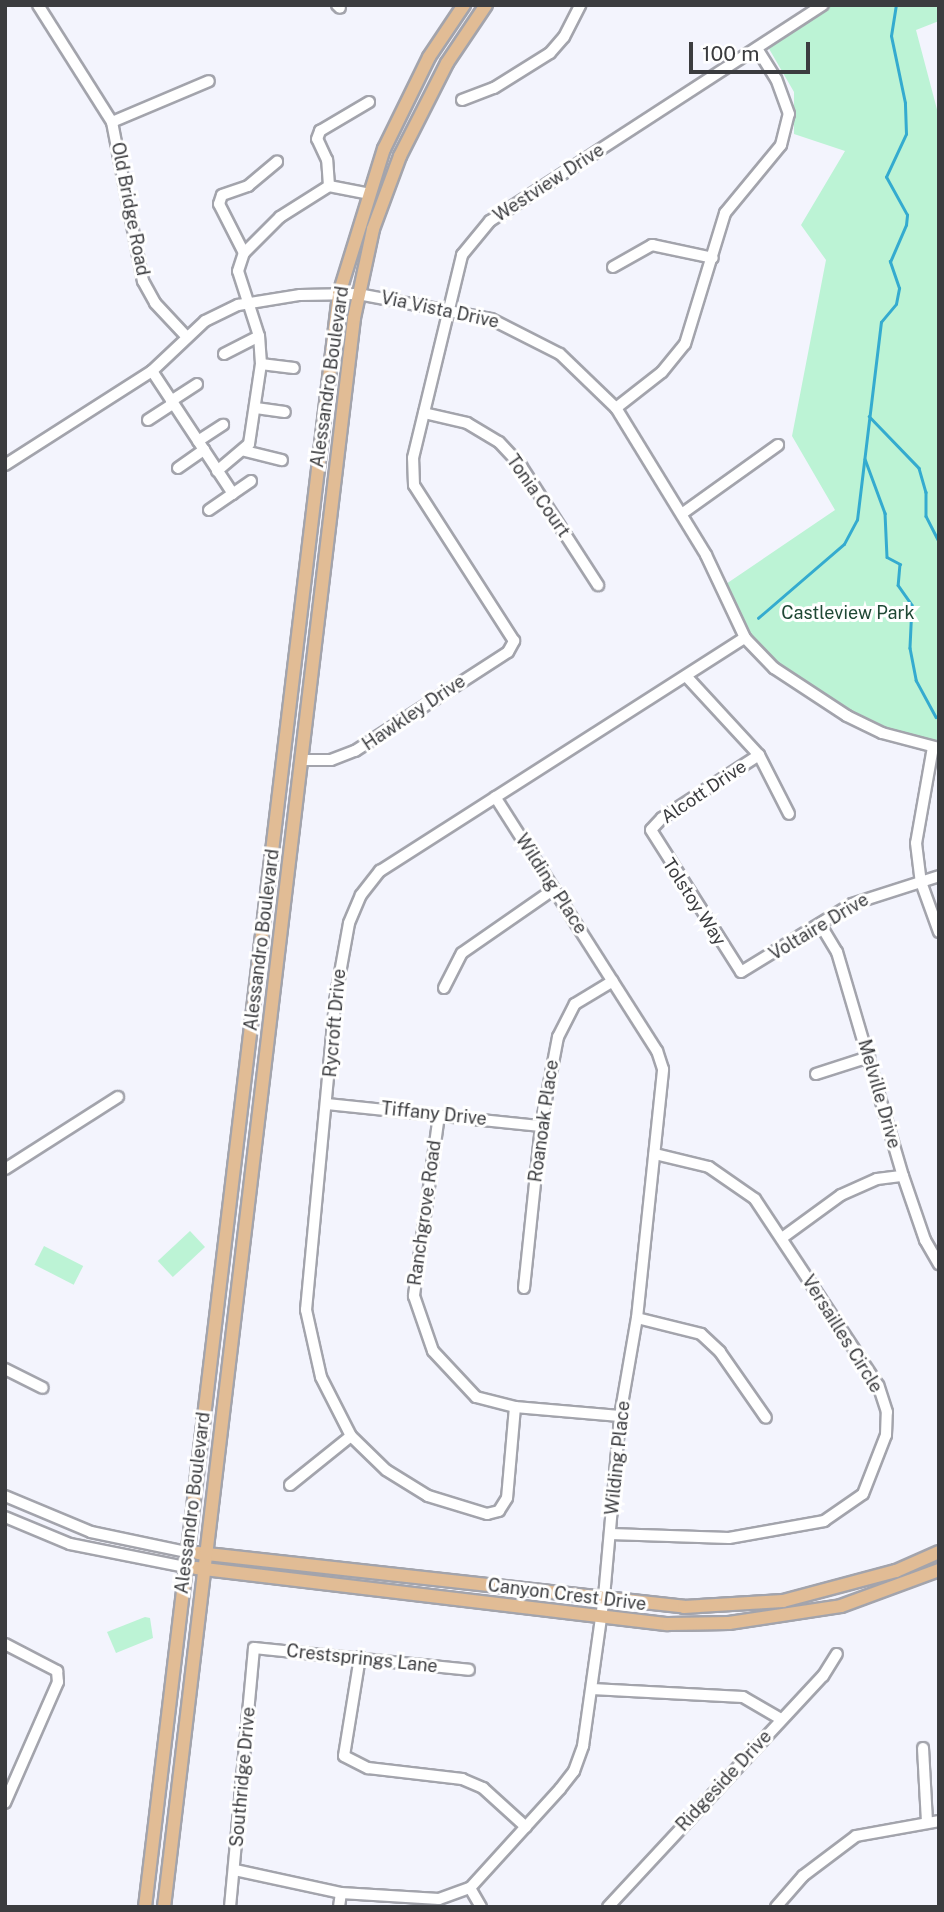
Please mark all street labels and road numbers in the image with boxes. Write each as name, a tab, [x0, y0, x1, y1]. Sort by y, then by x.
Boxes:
street label: Westview Drive	[490, 139, 608, 227]
street label: Old Bridge Road	[106, 140, 154, 278]
street label: Alessandro Boulevard	[307, 285, 353, 469]
street label: Via Vista Drive	[379, 287, 501, 333]
street label: Tonia Court	[502, 451, 574, 541]
street label: Hawkley Drive	[358, 671, 470, 755]
street label: Alcott Drive	[657, 756, 751, 828]
street label: Wilding Place	[511, 830, 591, 938]
street label: Alessandro Boulevard	[240, 848, 284, 1032]
street label: Tolstoy Way	[658, 854, 730, 950]
street label: Voltaire Drive	[765, 889, 873, 965]
street label: Rycroft Drive	[319, 968, 351, 1078]
street label: Melville Drive	[853, 1037, 905, 1151]
street label: Roanoak Place	[525, 1058, 563, 1184]
street label: Tiffany Drive	[380, 1098, 488, 1130]
street label: Ranchgrove Road	[404, 1139, 446, 1287]
street label: Versailles Circle	[797, 1271, 887, 1397]
street label: Wilding Place	[601, 1400, 635, 1516]
street label: Alessandro Boulevard	[171, 1411, 215, 1595]
street label: Canyon Crest Drive	[487, 1575, 647, 1615]
street label: Crestsprings Lane	[285, 1640, 439, 1678]
street label: Southridge Drive	[226, 1706, 260, 1848]
street label: Ridgeside Drive	[672, 1726, 776, 1836]

